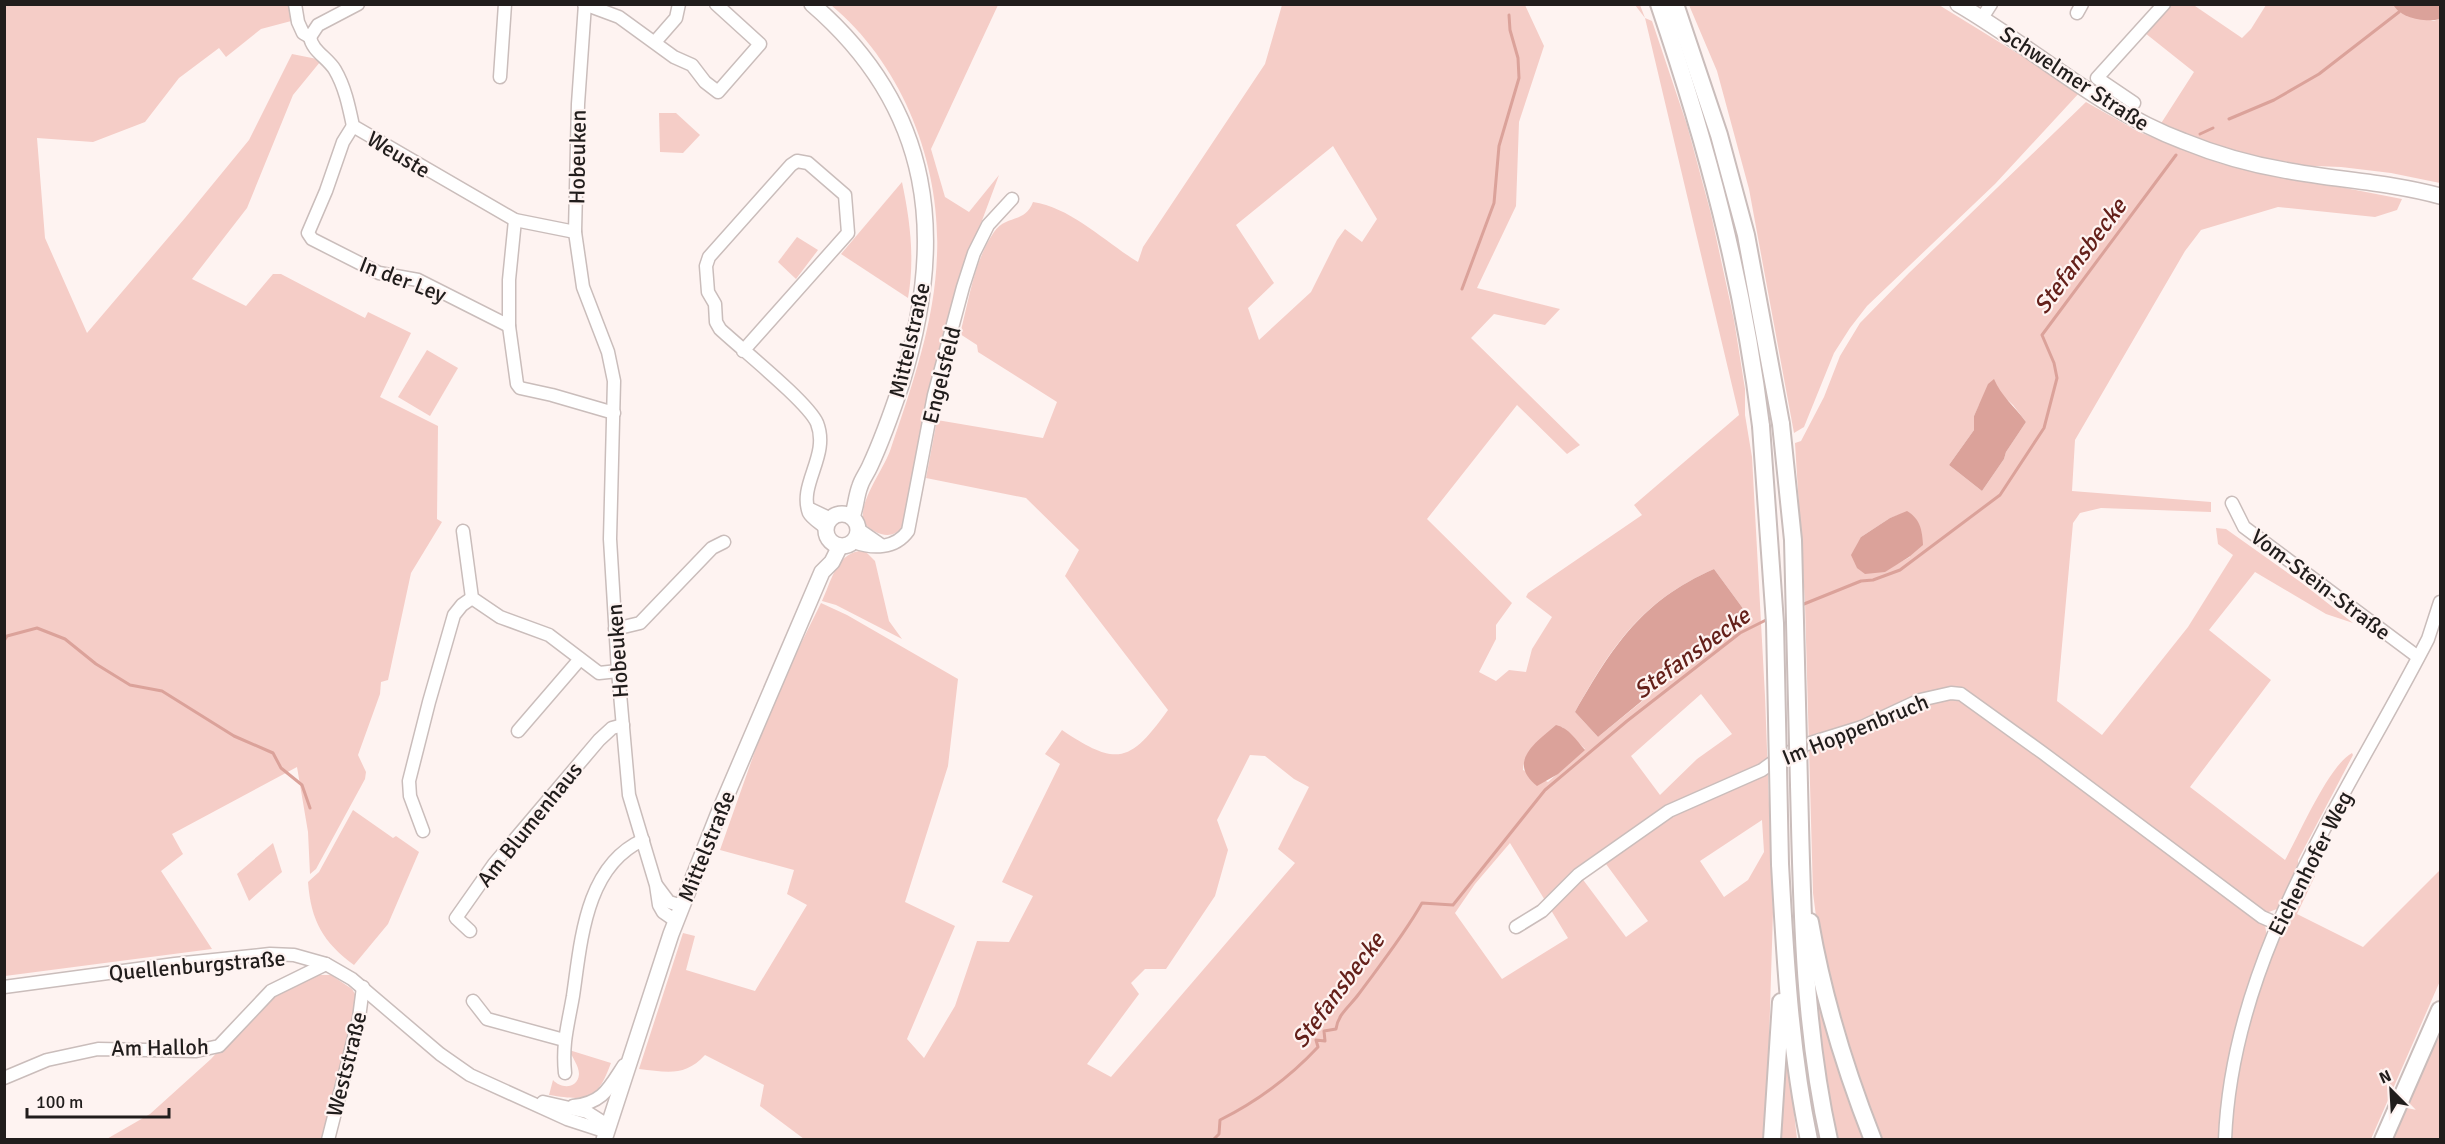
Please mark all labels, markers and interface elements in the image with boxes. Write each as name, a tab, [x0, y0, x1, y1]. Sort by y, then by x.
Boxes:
street label: Schwelmer Straße	[1995, 20, 2154, 137]
street label: Hobeuken	[563, 110, 592, 205]
street label: Weuste	[362, 125, 435, 184]
water label: Stefansbecke	[2027, 192, 2134, 320]
street label: In der Ley	[356, 251, 451, 309]
street label: Mittelstraße	[883, 280, 936, 400]
street label: Engelsfeld	[916, 324, 967, 427]
street label: Vom-Stein-Straße	[2245, 523, 2396, 646]
water label: Stefansbecke	[1628, 600, 1757, 705]
street label: Hobeuken	[601, 603, 634, 699]
street label: Im Hoppenbruch	[1778, 688, 1932, 771]
street label: Am Blumenhaus	[471, 756, 588, 892]
street label: Eichenhofer Weg	[2262, 786, 2358, 940]
street label: Mittelstraße	[672, 787, 741, 906]
water label: Stefansbecke	[1285, 926, 1392, 1054]
street label: Quellenburgstraße	[108, 944, 286, 987]
street label: Weststraße	[320, 1009, 373, 1119]
street label: Am Halloh	[111, 1033, 209, 1062]
north arrow	[2361, 1060, 2421, 1120]
text: N	[2376, 1066, 2394, 1089]
scale bar	[27, 1081, 170, 1119]
text: 100 m	[36, 1091, 83, 1113]

